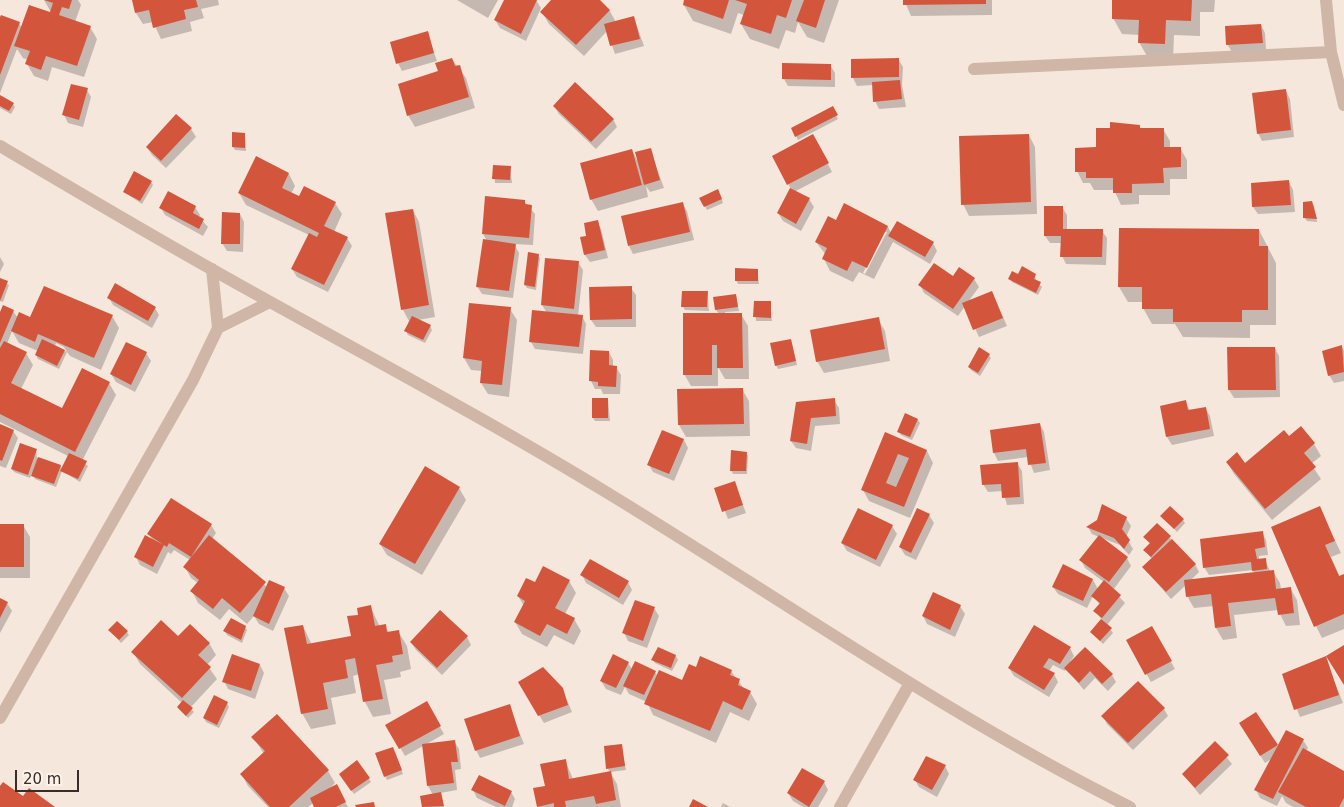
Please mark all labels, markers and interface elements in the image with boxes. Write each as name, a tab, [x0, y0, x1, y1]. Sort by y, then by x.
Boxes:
scale bar	[18, 760, 81, 792]
text: 20 m	[23, 770, 61, 788]

